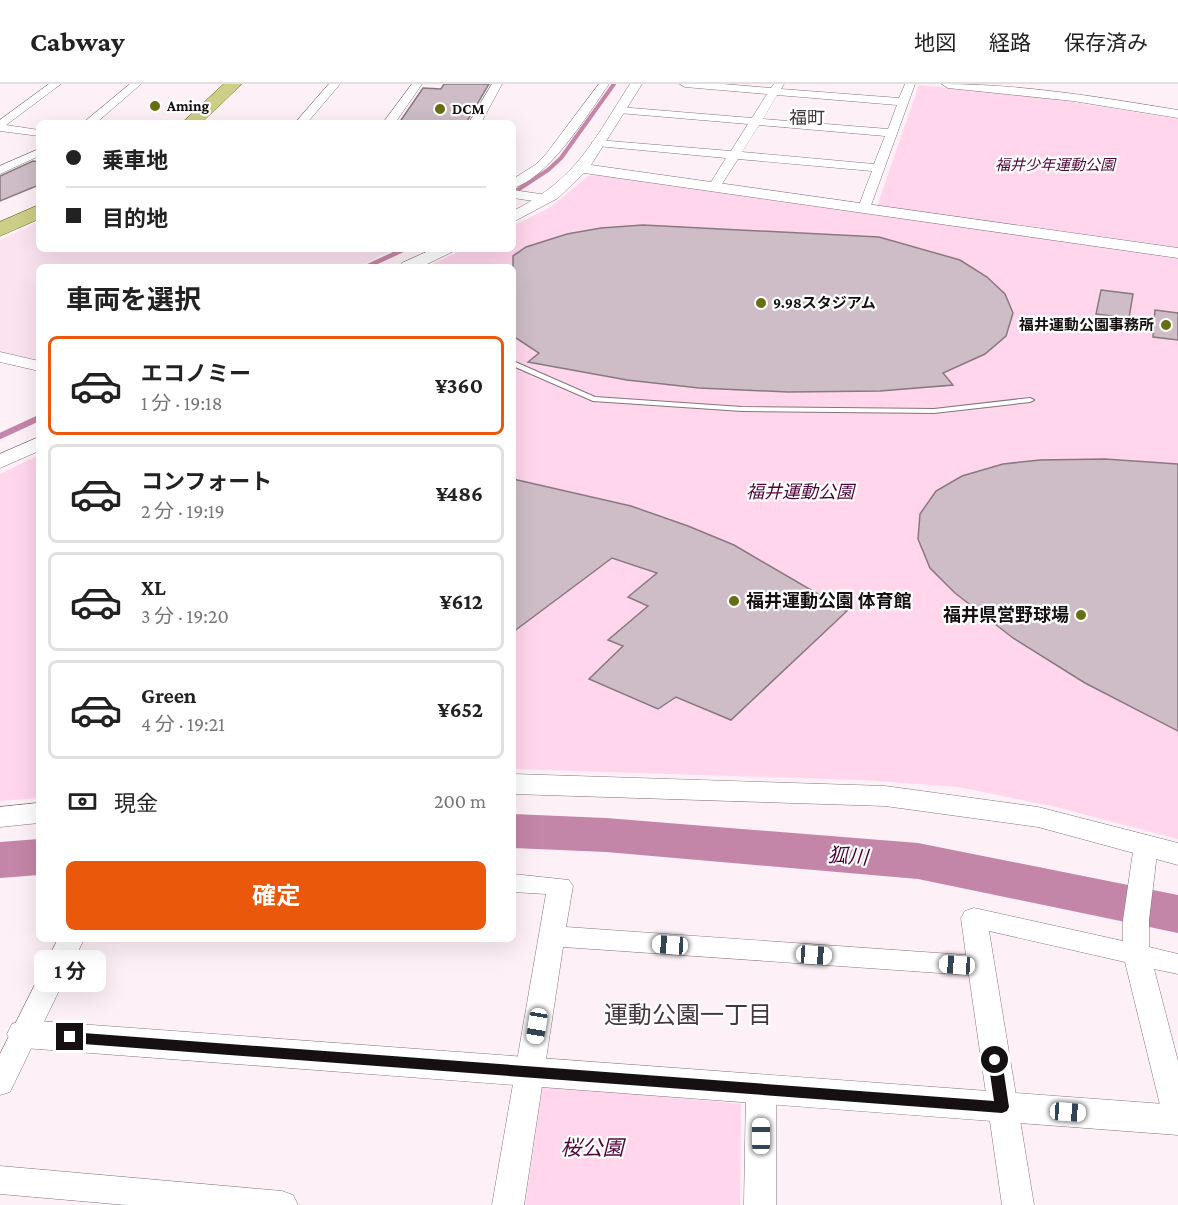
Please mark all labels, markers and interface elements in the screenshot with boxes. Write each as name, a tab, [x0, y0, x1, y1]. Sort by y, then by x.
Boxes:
text: Cabway	[30, 26, 125, 57]
text: 地図	[914, 31, 956, 55]
text: 経路	[989, 31, 1031, 55]
text: 保存済み	[1064, 31, 1148, 55]
place label: Aming	[166, 98, 210, 114]
marker: Aming	[148, 99, 162, 113]
place label: DCM	[452, 101, 485, 117]
marker: DCM	[433, 102, 447, 116]
district label: 福町	[789, 108, 825, 128]
text: 乗車地	[102, 148, 168, 173]
park label: 福井少年運動公園	[995, 157, 1117, 173]
text: 目的地	[102, 206, 168, 231]
text: 車両を選択	[66, 285, 201, 315]
place label: 9.98スタジアム	[773, 295, 876, 311]
marker: 9.98スタジアム	[754, 296, 768, 310]
place label: 福井運動公園事務所	[1018, 316, 1154, 333]
marker: 福井運動公園事務所	[1159, 318, 1173, 332]
icon: car	[69, 359, 123, 413]
text: エコノミー	[141, 361, 251, 386]
text: ¥360	[435, 373, 483, 398]
text: 1 分 · 19:18	[141, 392, 222, 414]
icon: car	[69, 467, 123, 521]
text: コンフォート	[141, 469, 272, 494]
text: ¥486	[436, 481, 483, 506]
park label: 福井運動公園	[746, 482, 857, 502]
text: 2 分 · 19:19	[141, 500, 225, 522]
icon: car	[69, 575, 123, 629]
text: XL	[141, 575, 166, 600]
text: ¥612	[440, 589, 483, 614]
place label: 福井運動公園 体育館	[746, 591, 911, 611]
marker: 福井運動公園 体育館	[727, 594, 741, 608]
text: 3 分 · 19:20	[141, 605, 229, 627]
place label: 福井県営野球場	[943, 605, 1069, 625]
marker: 福井県営野球場	[1074, 608, 1088, 622]
icon: car	[69, 683, 123, 737]
text: Green	[141, 683, 197, 708]
text: ¥652	[438, 697, 483, 722]
text: 4 分 · 19:21	[141, 713, 225, 735]
icon: cash	[66, 785, 99, 818]
text: 200 m	[434, 790, 486, 812]
text: 現金	[114, 791, 158, 816]
water label: 狐川	[827, 844, 871, 869]
button: 確定	[66, 861, 486, 930]
car	[651, 935, 689, 955]
car	[795, 945, 833, 965]
callout: 1 分	[34, 950, 106, 992]
car	[938, 955, 976, 975]
text: 1 分	[54, 960, 86, 982]
district label: 運動公園一丁目	[604, 1001, 772, 1028]
car	[525, 1007, 549, 1045]
route end	[56, 1023, 83, 1050]
route start	[981, 1046, 1008, 1073]
car	[1049, 1102, 1087, 1122]
car	[752, 1118, 770, 1154]
park label: 桜公園	[561, 1136, 626, 1160]

